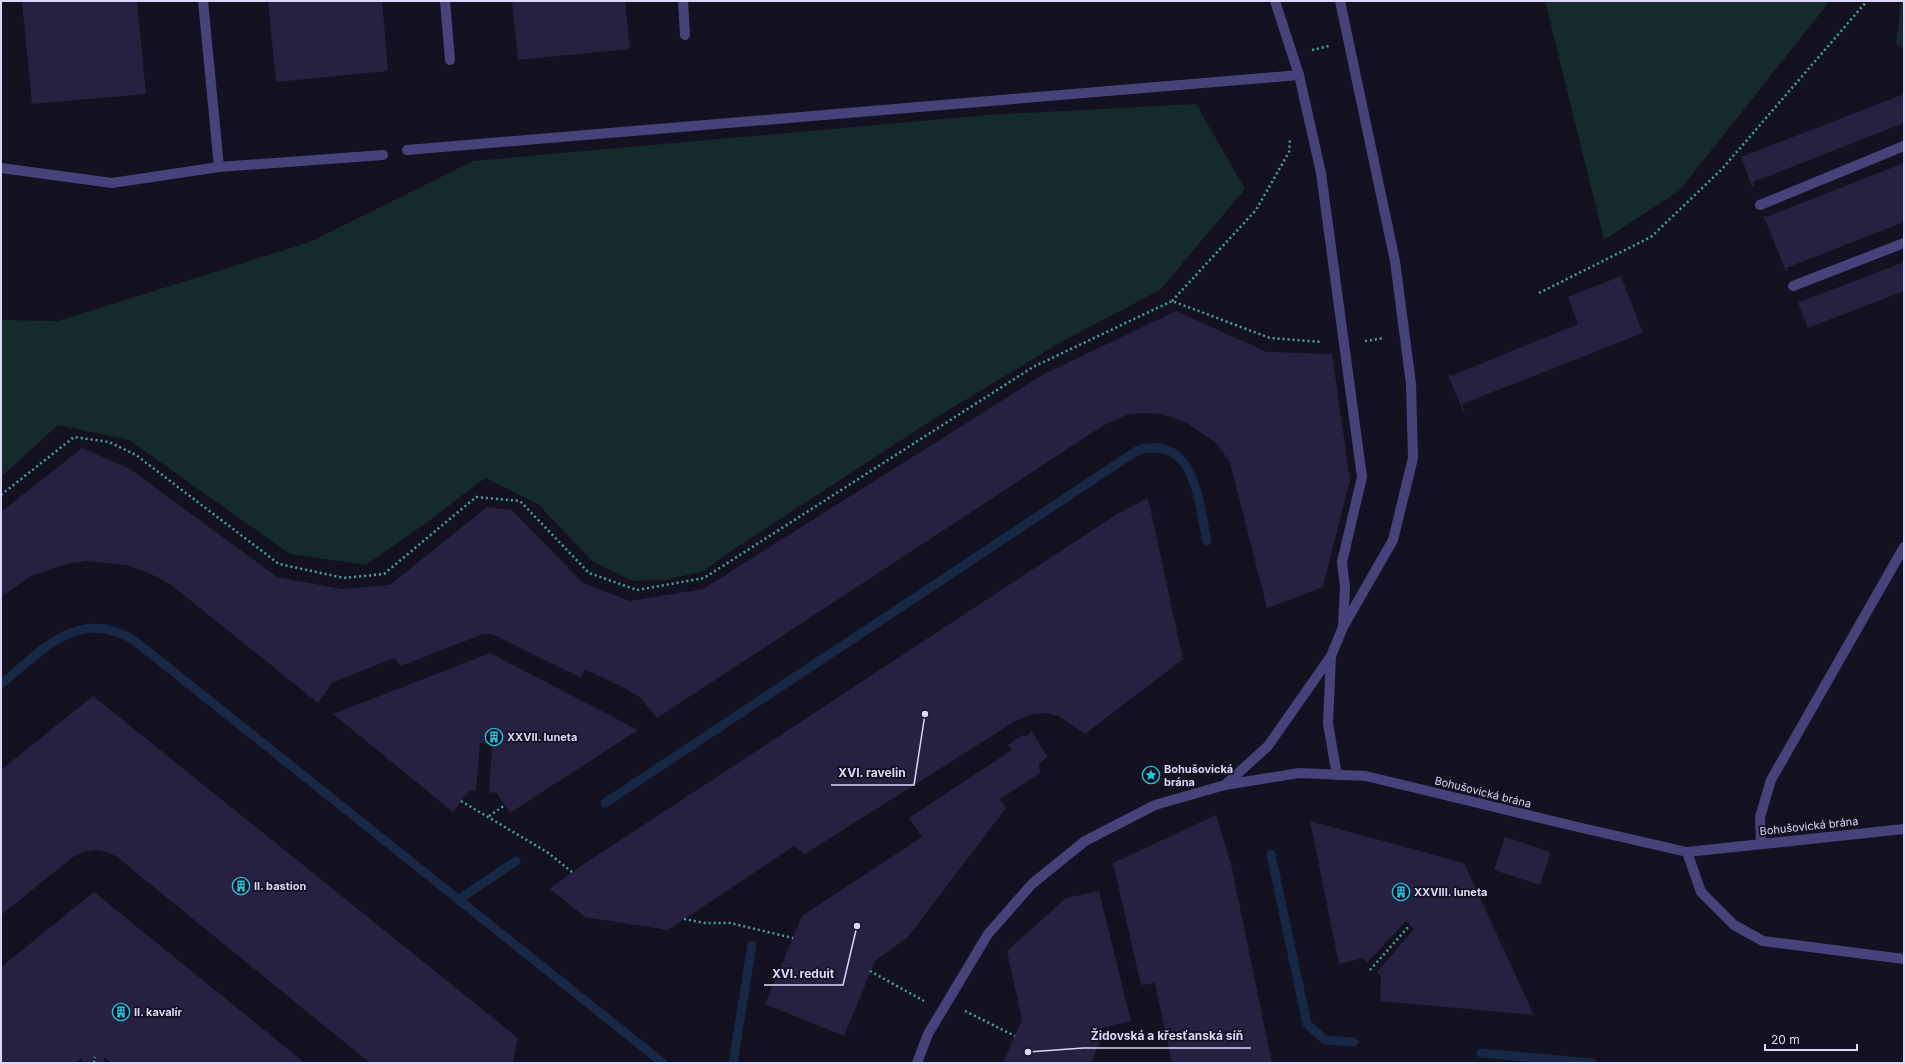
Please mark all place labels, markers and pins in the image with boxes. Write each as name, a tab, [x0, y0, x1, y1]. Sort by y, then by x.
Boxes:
building icon: XXVII. luneta	[484, 727, 504, 747]
place label: XXVII. luneta	[507, 730, 577, 744]
callout: XVI. ravelin	[831, 761, 914, 785]
place label: Bohušovická brána	[1164, 762, 1233, 789]
place icon: Bohušovická brána	[1141, 765, 1161, 785]
building icon: II. bastion	[231, 876, 251, 896]
place label: II. bastion	[254, 879, 306, 893]
building icon: XXVIII. luneta	[1391, 882, 1411, 902]
place label: XXVIII. luneta	[1414, 885, 1487, 899]
callout: XVI. reduit	[764, 961, 843, 985]
building icon: II. kavalír	[111, 1002, 131, 1022]
place label: II. kavalír	[134, 1005, 183, 1019]
callout: Židovská a křesťanská síň	[1083, 1024, 1251, 1048]

